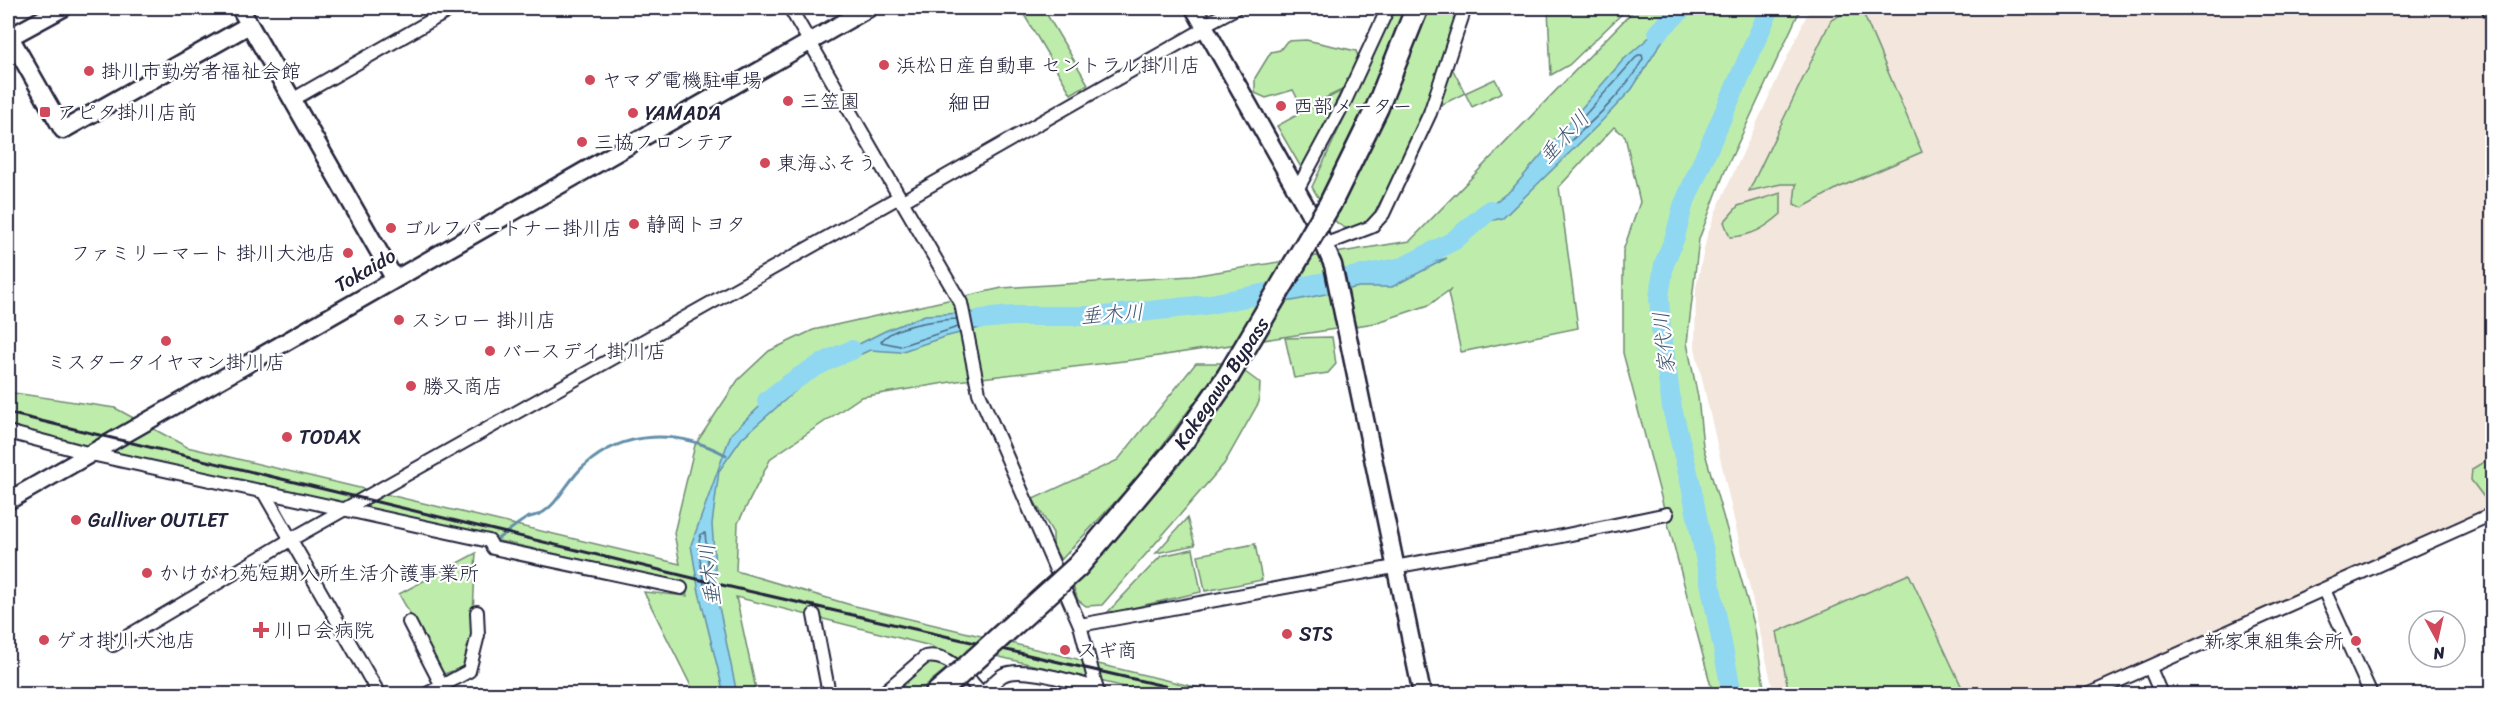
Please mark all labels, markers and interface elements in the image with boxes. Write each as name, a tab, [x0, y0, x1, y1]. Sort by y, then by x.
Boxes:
place label: 浜松日産自動車 セントラル掛川店	[896, 48, 1200, 83]
place label: 掛川市勤労者福祉会館	[101, 54, 301, 89]
marker: 浜松日産自動車 セントラル掛川店	[877, 58, 891, 72]
place label: ヤマダ電機駐車場	[602, 63, 762, 98]
marker: 掛川市勤労者福祉会館	[82, 64, 96, 78]
marker: ヤマダ電機駐車場	[583, 73, 597, 87]
district label: 細田	[948, 83, 992, 122]
place label: 三笠園	[800, 84, 860, 119]
place label: 西部メーター	[1293, 89, 1413, 124]
marker: 三笠園	[781, 94, 795, 108]
place label: アピタ掛川店前	[57, 95, 197, 130]
place label: YAMADA	[645, 96, 721, 131]
marker: 西部メーター	[1274, 99, 1288, 113]
water label: 垂木川	[1529, 101, 1599, 173]
marker: アピタ掛川店前	[38, 105, 52, 119]
marker: YAMADA	[626, 106, 640, 120]
place label: 三協フロンテア	[594, 125, 735, 160]
marker: 三協フロンテア	[575, 135, 589, 149]
place label: 東海ふそう	[777, 146, 877, 181]
marker: 東海ふそう	[758, 156, 772, 170]
place label: 静岡トヨタ	[646, 207, 746, 242]
place label: ゴルフパートナー掛川店	[403, 211, 622, 246]
marker: 静岡トヨタ	[627, 217, 641, 231]
marker: ゴルフパートナー掛川店	[384, 221, 398, 235]
place label: ファミリーマート 掛川大池店	[70, 236, 336, 271]
street label: Tokaido	[328, 239, 403, 302]
marker: ファミリーマート 掛川大池店	[341, 246, 355, 260]
water label: 垂木川	[1079, 293, 1145, 335]
place label: スシロー 掛川店	[411, 303, 556, 338]
street label: Kakegawa Bypass	[1164, 309, 1279, 457]
water label: 家代川	[1642, 310, 1686, 376]
marker: スシロー 掛川店	[392, 313, 406, 327]
marker: ミスタータイヤマン掛川店	[159, 334, 173, 348]
place label: バースデイ 掛川店	[502, 334, 666, 369]
marker: バースデイ 掛川店	[483, 344, 497, 358]
place label: ミスタータイヤマン掛川店	[46, 345, 286, 380]
place label: 勝又商店	[423, 369, 503, 404]
marker: 勝又商店	[404, 379, 418, 393]
place label: TODAX	[299, 420, 361, 455]
marker: TODAX	[280, 430, 294, 444]
place label: Gulliver OUTLET	[88, 503, 229, 538]
marker: Gulliver OUTLET	[69, 513, 83, 527]
water label: 垂木川	[688, 542, 732, 608]
place label: かけがわ苑短期入所生活介護事業所	[159, 556, 479, 591]
marker: かけがわ苑短期入所生活介護事業所	[140, 566, 154, 580]
north arrow	[2407, 609, 2467, 669]
place label: 川口会病院	[274, 613, 374, 648]
place label: STS	[1299, 617, 1333, 652]
marker: 川口会病院	[252, 621, 270, 639]
place label: ゲオ掛川大池店	[56, 623, 196, 658]
place label: 新家東組集会所	[2204, 624, 2344, 659]
marker: STS	[1280, 627, 1294, 641]
marker: ゲオ掛川大池店	[37, 633, 51, 647]
place label: スギ商	[1077, 633, 1137, 668]
marker: 新家東組集会所	[2349, 634, 2363, 648]
text: N	[2431, 638, 2448, 669]
marker: スギ商	[1058, 643, 1072, 657]

